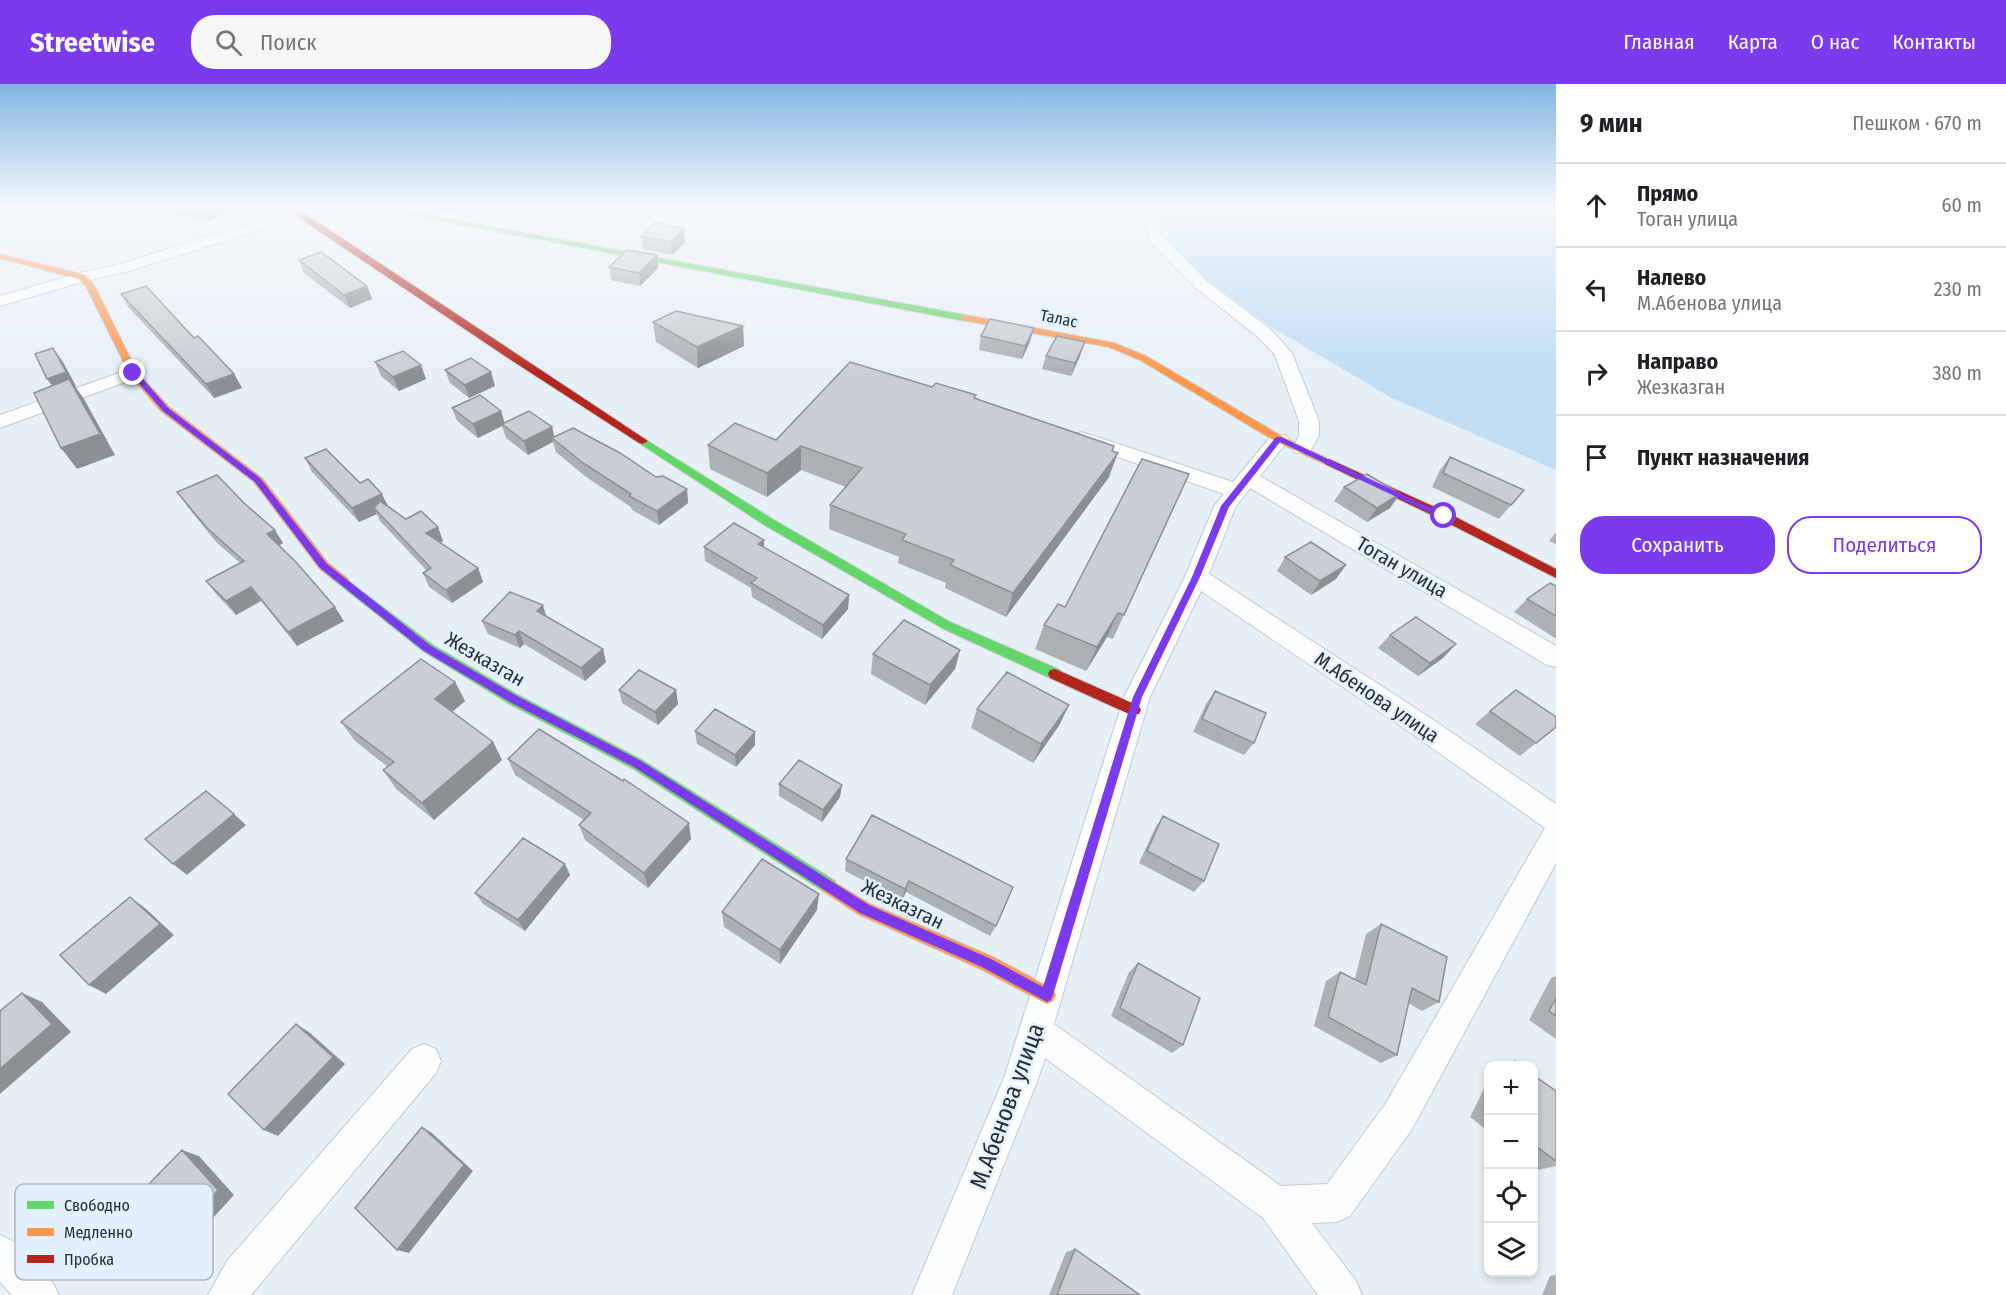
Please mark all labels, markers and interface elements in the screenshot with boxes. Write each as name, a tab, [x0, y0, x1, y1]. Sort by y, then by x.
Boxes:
search box	[191, 15, 611, 69]
text: Streetwise	[30, 26, 155, 59]
icon: search	[212, 26, 245, 59]
text: Поиск	[260, 29, 316, 56]
text: Главная	[1624, 29, 1695, 55]
text: Карта	[1728, 29, 1778, 55]
text: О нас	[1811, 29, 1859, 55]
text: Контакты	[1892, 29, 1976, 55]
text: 9 мин	[1580, 108, 1643, 139]
text: Пешком · 670 m	[1852, 111, 1982, 135]
text: Прямо	[1637, 180, 1698, 207]
icon: ahead	[1580, 189, 1613, 222]
text: 60 m	[1942, 193, 1982, 217]
text: Тоган улица	[1637, 207, 1738, 231]
text: Налево	[1637, 264, 1706, 291]
icon: left	[1580, 273, 1613, 306]
text: 230 m	[1934, 277, 1982, 301]
text: М.Абенова улица	[1637, 291, 1782, 315]
street label: Талас	[1039, 306, 1079, 331]
text: Направо	[1637, 348, 1718, 375]
icon: right	[1580, 357, 1613, 390]
route end	[119, 359, 145, 385]
text: 380 m	[1932, 361, 1982, 385]
text: Жезказган	[1637, 375, 1725, 399]
icon: arrive	[1580, 441, 1613, 474]
text: Пункт назначения	[1637, 444, 1809, 471]
route start	[1430, 502, 1456, 528]
button: Сохранить	[1580, 516, 1775, 574]
button: Поделиться	[1787, 516, 1982, 574]
street label: Тоган улица	[1352, 531, 1452, 603]
street label: Жезказган	[441, 627, 529, 691]
street label: М.Абенова улица	[1310, 647, 1444, 747]
street label: Жезказган	[858, 874, 948, 934]
street label: М.Абенова улица	[964, 1019, 1050, 1193]
map controls	[1484, 1061, 1538, 1277]
button: +	[1484, 1061, 1538, 1115]
button: −	[1484, 1115, 1538, 1169]
button: locate	[1484, 1169, 1538, 1223]
legend	[15, 1184, 213, 1280]
text: Свободно	[64, 1196, 130, 1215]
text: Медленно	[64, 1223, 133, 1242]
button: layers	[1484, 1223, 1538, 1277]
text: Пробка	[64, 1250, 114, 1269]

